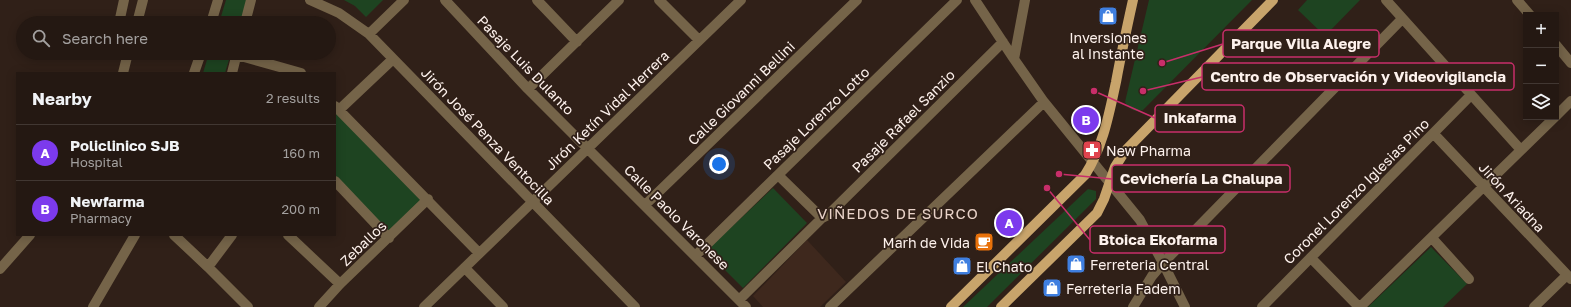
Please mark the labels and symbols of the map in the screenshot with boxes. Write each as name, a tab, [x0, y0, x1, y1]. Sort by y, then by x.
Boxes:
shop icon: Inversiones al Instante	[1097, 5, 1119, 27]
street label: Pasaje Luis Dulanto	[474, 12, 578, 118]
place label: Inversiones al Instante	[1069, 29, 1147, 62]
callout: Parque Villa Alegre	[1223, 30, 1379, 57]
text: Parque Villa Alegre	[1231, 34, 1371, 52]
street label: Calle Giovanni Bellini	[684, 38, 798, 148]
street label: Jirón Ketín Vidal Herrera	[542, 47, 672, 173]
street label: Pasaje Lorenzo Lotto	[759, 63, 873, 173]
callout: Centro de Observación y Videovigilancia	[1202, 63, 1514, 90]
street label: Jirón José Penza Ventocilla	[418, 64, 558, 208]
street label: Pasaje Rafael Sanzio	[848, 66, 958, 176]
text: Centro de Observación y Videovigilancia	[1210, 67, 1506, 85]
pin: B	[1073, 105, 1099, 135]
callout: Inkafarma	[1155, 105, 1244, 132]
text: Inkafarma	[1164, 108, 1237, 126]
street label: Coronel Lorenzo Iglesias Pino	[1280, 115, 1432, 267]
pharmacy icon: New Pharma	[1081, 139, 1103, 161]
place label: New Pharma	[1106, 142, 1191, 159]
your location	[709, 154, 729, 174]
street label: Jirón Ariadna	[1475, 159, 1549, 235]
street label: Calle Paolo Varonese	[621, 161, 733, 273]
callout: Cevichería La Chalupa	[1112, 165, 1290, 192]
text: Cevichería La Chalupa	[1120, 169, 1283, 187]
district label: VIÑEDOS DE SURCO	[817, 204, 979, 222]
pin: A	[996, 208, 1022, 238]
street label: Zeballos	[336, 217, 390, 269]
callout: Btoica Ekofarma	[1090, 226, 1225, 253]
text: Btoica Ekofarma	[1099, 230, 1218, 248]
cafe icon: Marh de Vida	[973, 231, 995, 253]
place label: Marh de Vida	[883, 234, 970, 251]
shop icon: Ferreteria Central	[1065, 253, 1087, 275]
shop icon: El Chato	[951, 255, 973, 277]
place label: Ferreteria Central	[1090, 256, 1209, 273]
place label: El Chato	[976, 258, 1032, 275]
shop icon: Ferreteria Fadem	[1041, 277, 1063, 299]
place label: Ferreteria Fadem	[1066, 280, 1181, 297]

